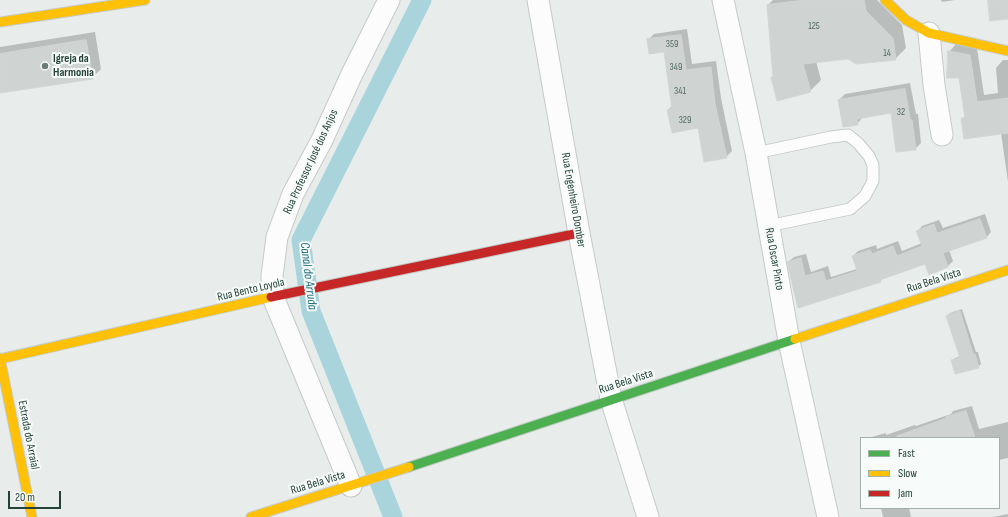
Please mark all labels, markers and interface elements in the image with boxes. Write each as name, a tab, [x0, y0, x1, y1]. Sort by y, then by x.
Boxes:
house number: 125	[808, 20, 820, 32]
house number: 359	[666, 38, 678, 50]
house number: 14	[883, 47, 891, 59]
place label: Igreja da Harmonia	[53, 52, 94, 80]
marker: Igreja da Harmonia	[40, 61, 50, 71]
house number: 349	[670, 61, 682, 73]
house number: 341	[674, 85, 686, 97]
house number: 32	[897, 106, 905, 118]
street label: Rua Professor José dos Anjos	[280, 107, 342, 217]
house number: 329	[679, 114, 691, 126]
street label: Rua Engenheiro Domber	[558, 151, 588, 249]
street label: Rua Oscar Pinto	[761, 227, 787, 291]
water label: Canal do Arruda	[296, 241, 320, 311]
street label: Rua Bela Vista	[905, 265, 963, 297]
street label: Rua Bento Loyola	[216, 275, 286, 305]
street label: Rua Bela Vista	[597, 366, 655, 398]
street label: Estrada do Arraial	[14, 399, 42, 471]
legend	[860, 437, 1000, 509]
text: Fast	[898, 446, 915, 461]
text: Slow	[898, 466, 917, 481]
street label: Rua Bela Vista	[289, 468, 347, 498]
scale bar	[10, 483, 63, 509]
text: Jam	[898, 486, 913, 501]
text: 20 m	[15, 490, 35, 505]

